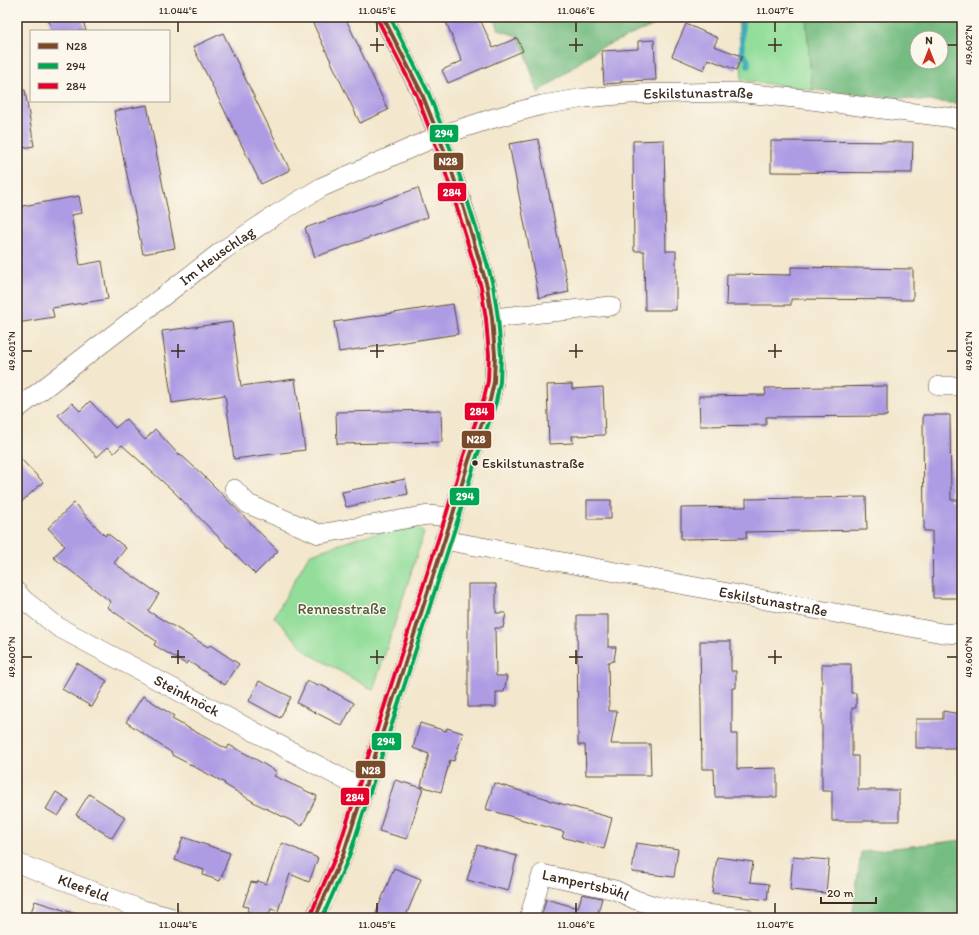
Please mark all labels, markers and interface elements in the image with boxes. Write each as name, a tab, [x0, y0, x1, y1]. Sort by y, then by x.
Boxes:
text: 11.044°E	[159, 4, 198, 17]
text: 11.045°E	[358, 4, 396, 17]
text: 11.046°E	[557, 4, 595, 17]
text: 11.047°E	[756, 4, 794, 17]
text: 49.602°N	[962, 25, 975, 65]
legend	[30, 30, 170, 102]
north arrow	[909, 30, 949, 70]
text: N	[925, 34, 933, 47]
text: N28	[66, 39, 87, 53]
text: 294	[66, 59, 86, 73]
text: 284	[66, 79, 86, 93]
street label: Eskilstunastraße	[643, 83, 754, 103]
line badge: 294	[429, 124, 459, 143]
text: 294	[435, 127, 453, 140]
line badge: N28	[433, 152, 464, 171]
text: N28	[438, 155, 458, 168]
line badge: 284	[437, 182, 467, 202]
text: 284	[443, 186, 462, 199]
street label: Im Heuschlag	[176, 222, 259, 289]
text: 49.601°N	[5, 331, 18, 371]
text: 49.601°N	[962, 331, 975, 371]
line badge: 284	[464, 402, 495, 421]
text: 284	[470, 405, 489, 418]
line badge: N28	[461, 430, 492, 449]
text: N28	[466, 433, 486, 446]
place label: Eskilstunastraße	[482, 455, 585, 472]
marker: Eskilstunastraße	[470, 458, 480, 468]
line badge: 294	[449, 487, 480, 506]
text: 294	[456, 490, 474, 503]
street label: Eskilstunastraße	[718, 583, 829, 620]
park label: Rennesstraße	[298, 600, 386, 618]
text: 49.600°N	[5, 636, 18, 678]
text: 49.600°N	[962, 636, 975, 678]
street label: Steinknöck	[151, 671, 223, 721]
line badge: 294	[371, 732, 402, 751]
text: 294	[377, 735, 395, 748]
line badge: N28	[355, 760, 386, 779]
text: N28	[361, 764, 381, 777]
line badge: 284	[340, 787, 370, 806]
text: 284	[346, 791, 365, 804]
street label: Lampertsbühl	[541, 865, 633, 905]
street label: Kleefeld	[55, 870, 112, 906]
scale bar	[821, 879, 876, 905]
text: 20 m	[827, 886, 854, 900]
text: 11.044°E	[159, 918, 198, 931]
text: 11.045°E	[358, 918, 396, 931]
text: 11.046°E	[557, 918, 595, 931]
text: 11.047°E	[756, 918, 794, 931]

